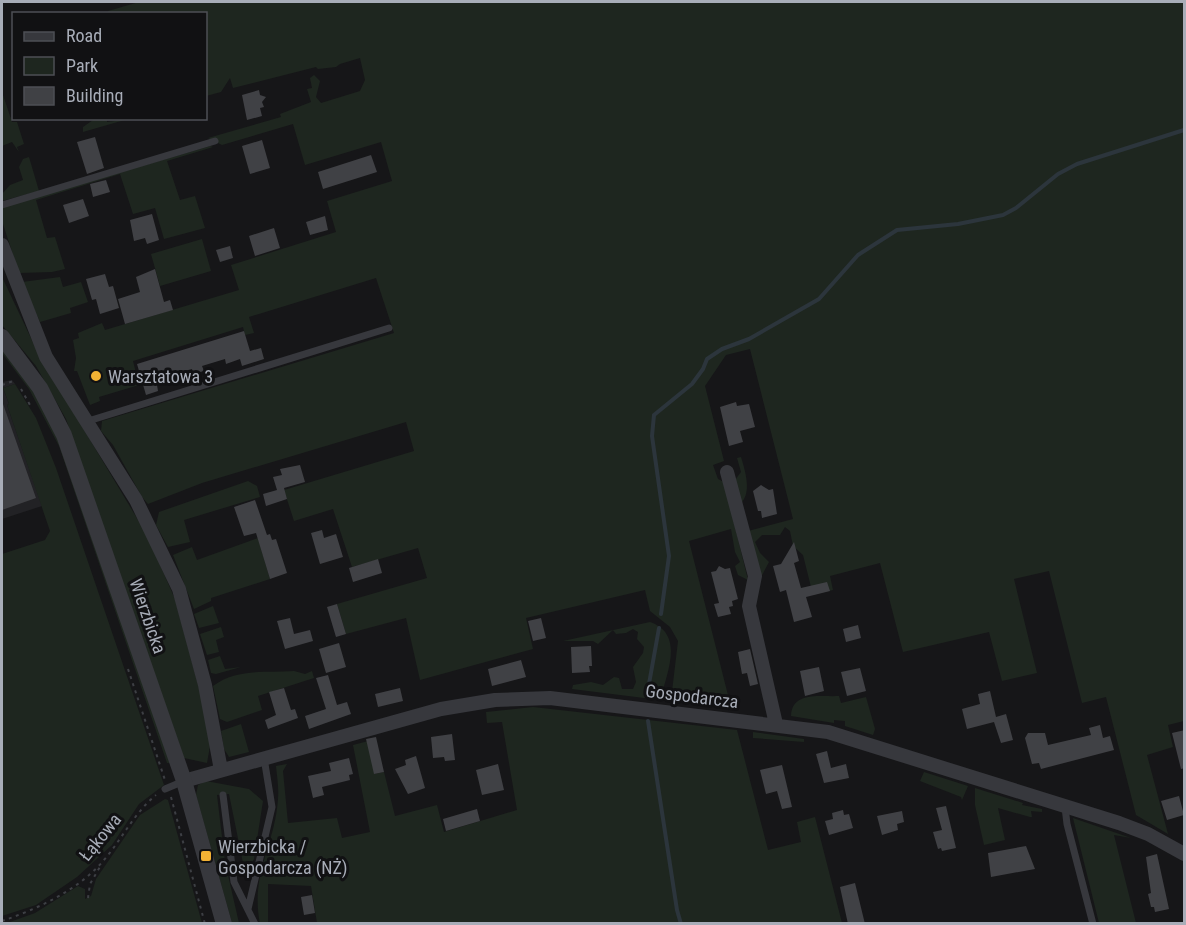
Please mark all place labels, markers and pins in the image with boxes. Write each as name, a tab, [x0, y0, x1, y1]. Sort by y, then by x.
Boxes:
place label: Warsztatowa 3	[108, 366, 213, 387]
marker: Warsztatowa 3	[89, 369, 103, 383]
place label: Wierzbicka / Gospodarcza (NŻ)	[218, 836, 348, 879]
marker: Wierzbicka / Gospodarcza (NŻ)	[199, 849, 213, 863]

